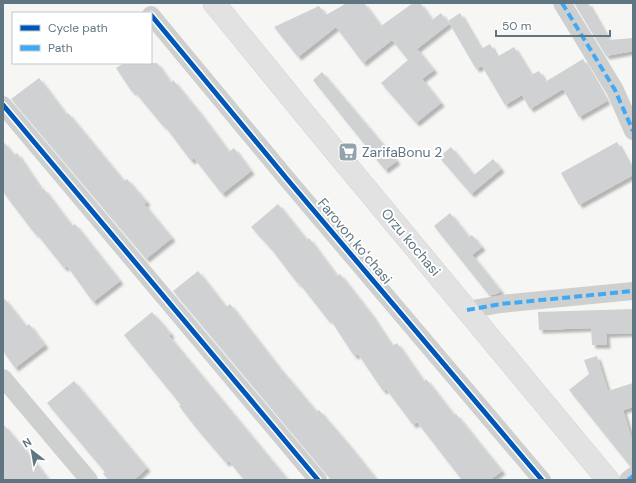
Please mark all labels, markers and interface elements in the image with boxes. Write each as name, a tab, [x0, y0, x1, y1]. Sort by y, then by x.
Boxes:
legend	[12, 12, 152, 64]
scale bar	[496, 12, 610, 38]
text: 50 m	[502, 18, 531, 34]
text: Cycle path	[48, 20, 108, 36]
text: Path	[48, 40, 73, 56]
supermarket icon: ZarifaBonu 2	[337, 141, 359, 163]
place label: ZarifaBonu 2	[362, 143, 442, 161]
street label: Farovon koʻchasi	[314, 194, 396, 288]
street label: Orzu kochasi	[377, 204, 445, 280]
north arrow	[12, 431, 52, 471]
text: N	[20, 434, 34, 450]

